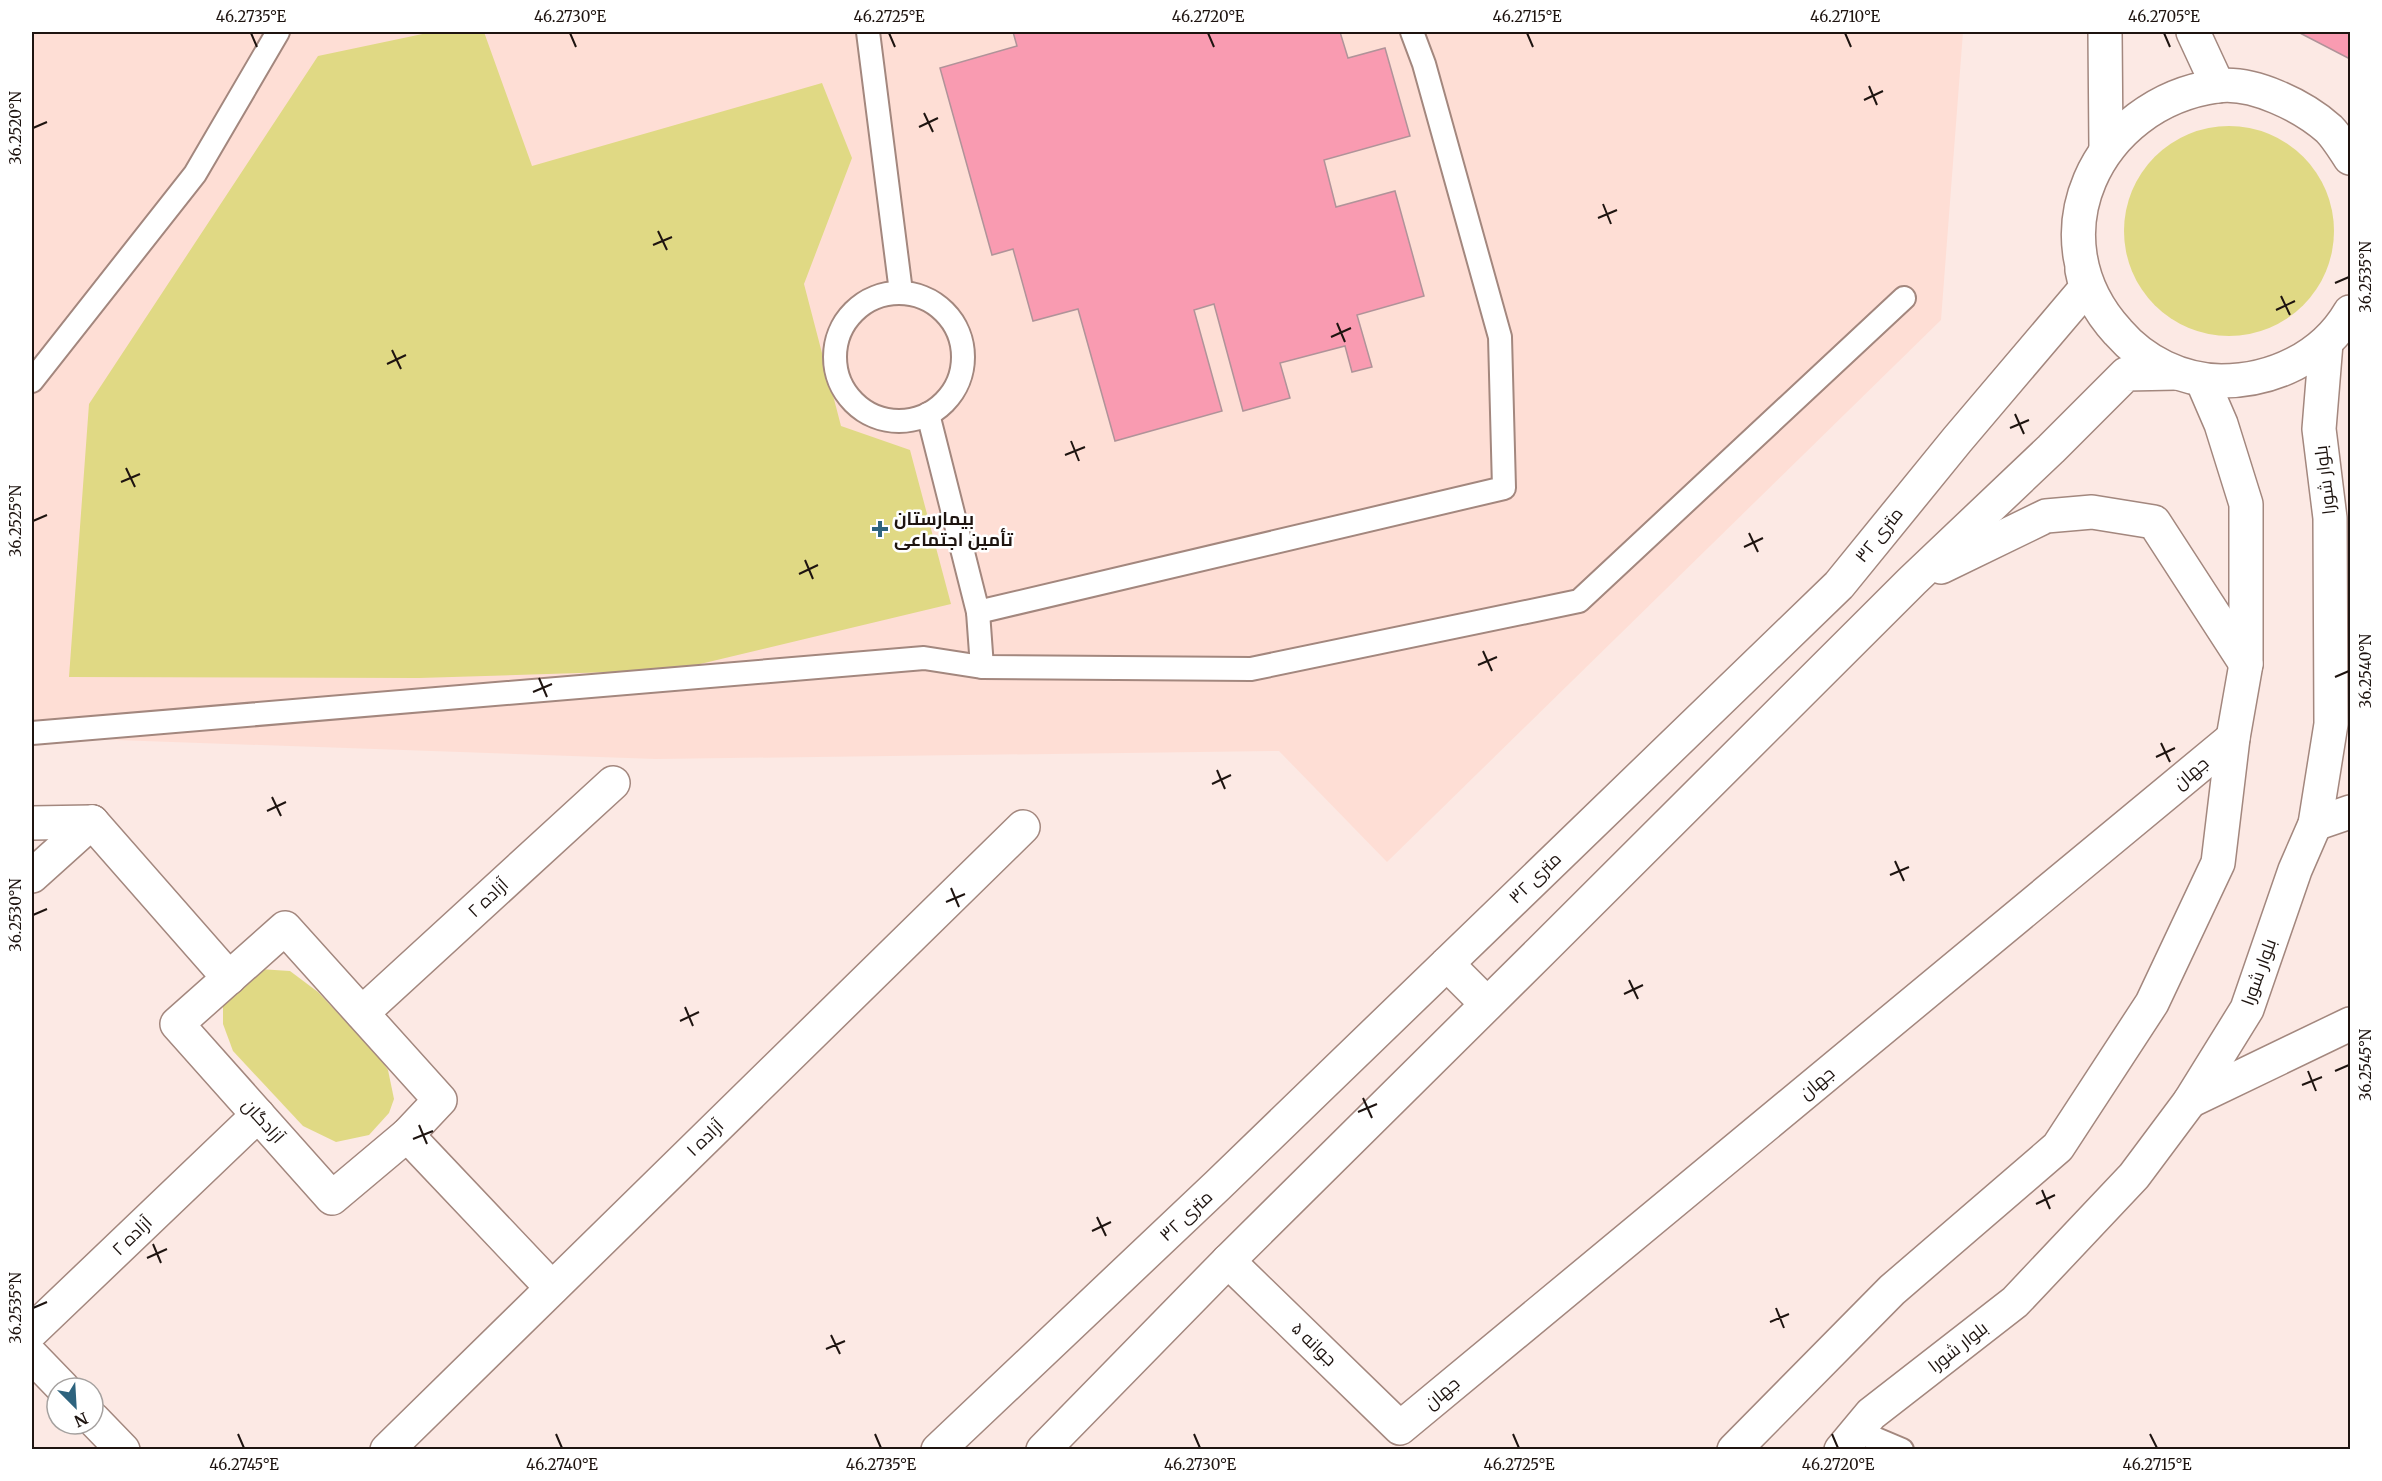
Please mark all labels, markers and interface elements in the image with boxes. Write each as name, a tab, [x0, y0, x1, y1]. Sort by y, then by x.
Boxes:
text: 46.2735°E	[216, 7, 287, 26]
text: 46.2730°E	[534, 7, 607, 26]
text: 46.2725°E	[854, 7, 925, 26]
text: 46.2720°E	[1172, 7, 1245, 26]
text: 46.2715°E	[1493, 7, 1562, 26]
text: 46.2710°E	[1810, 7, 1880, 26]
text: 46.2705°E	[2128, 7, 2200, 26]
text: 36.2520°N	[6, 91, 25, 165]
text: 36.2535°N	[2356, 241, 2375, 313]
street label: بلوار شورا	[2309, 444, 2340, 516]
text: 36.2525°N	[6, 485, 25, 557]
street label: ۳۲ متری	[1849, 502, 1908, 567]
place label: بیمارستان تأمین اجتماعی	[894, 507, 1013, 551]
marker: بیمارستان تأمین اجتماعی	[871, 520, 889, 538]
text: 36.2540°N	[2356, 633, 2375, 708]
street label: جهان	[2168, 751, 2213, 794]
street label: ۳۲ متری	[1504, 847, 1566, 908]
street label: آزاده ۲	[462, 873, 513, 922]
text: 36.2530°N	[6, 878, 25, 952]
street label: بلوار شورا	[2236, 935, 2281, 1008]
text: 36.2545°N	[2356, 1029, 2375, 1101]
street label: جهان	[1794, 1061, 1839, 1104]
street label: آزادگان	[237, 1093, 290, 1148]
street label: آزاده ۱	[681, 1114, 728, 1161]
street label: ۳۲ متری	[1154, 1185, 1217, 1246]
street label: آزاده ۲	[107, 1211, 157, 1260]
text: 36.2535°N	[6, 1272, 25, 1344]
street label: جوانه ۵	[1287, 1316, 1342, 1371]
street label: بلوار شورا	[1923, 1316, 1992, 1377]
street label: جهان	[1419, 1371, 1464, 1414]
north arrow	[45, 1376, 105, 1436]
text: N	[71, 1408, 91, 1432]
text: 46.2745°E	[209, 1455, 279, 1474]
text: 46.2740°E	[526, 1455, 598, 1474]
text: 46.2735°E	[846, 1455, 917, 1474]
text: 46.2730°E	[1164, 1455, 1237, 1474]
text: 46.2725°E	[1484, 1455, 1555, 1474]
text: 46.2720°E	[1802, 1455, 1875, 1474]
text: 46.2715°E	[2123, 1455, 2192, 1474]

